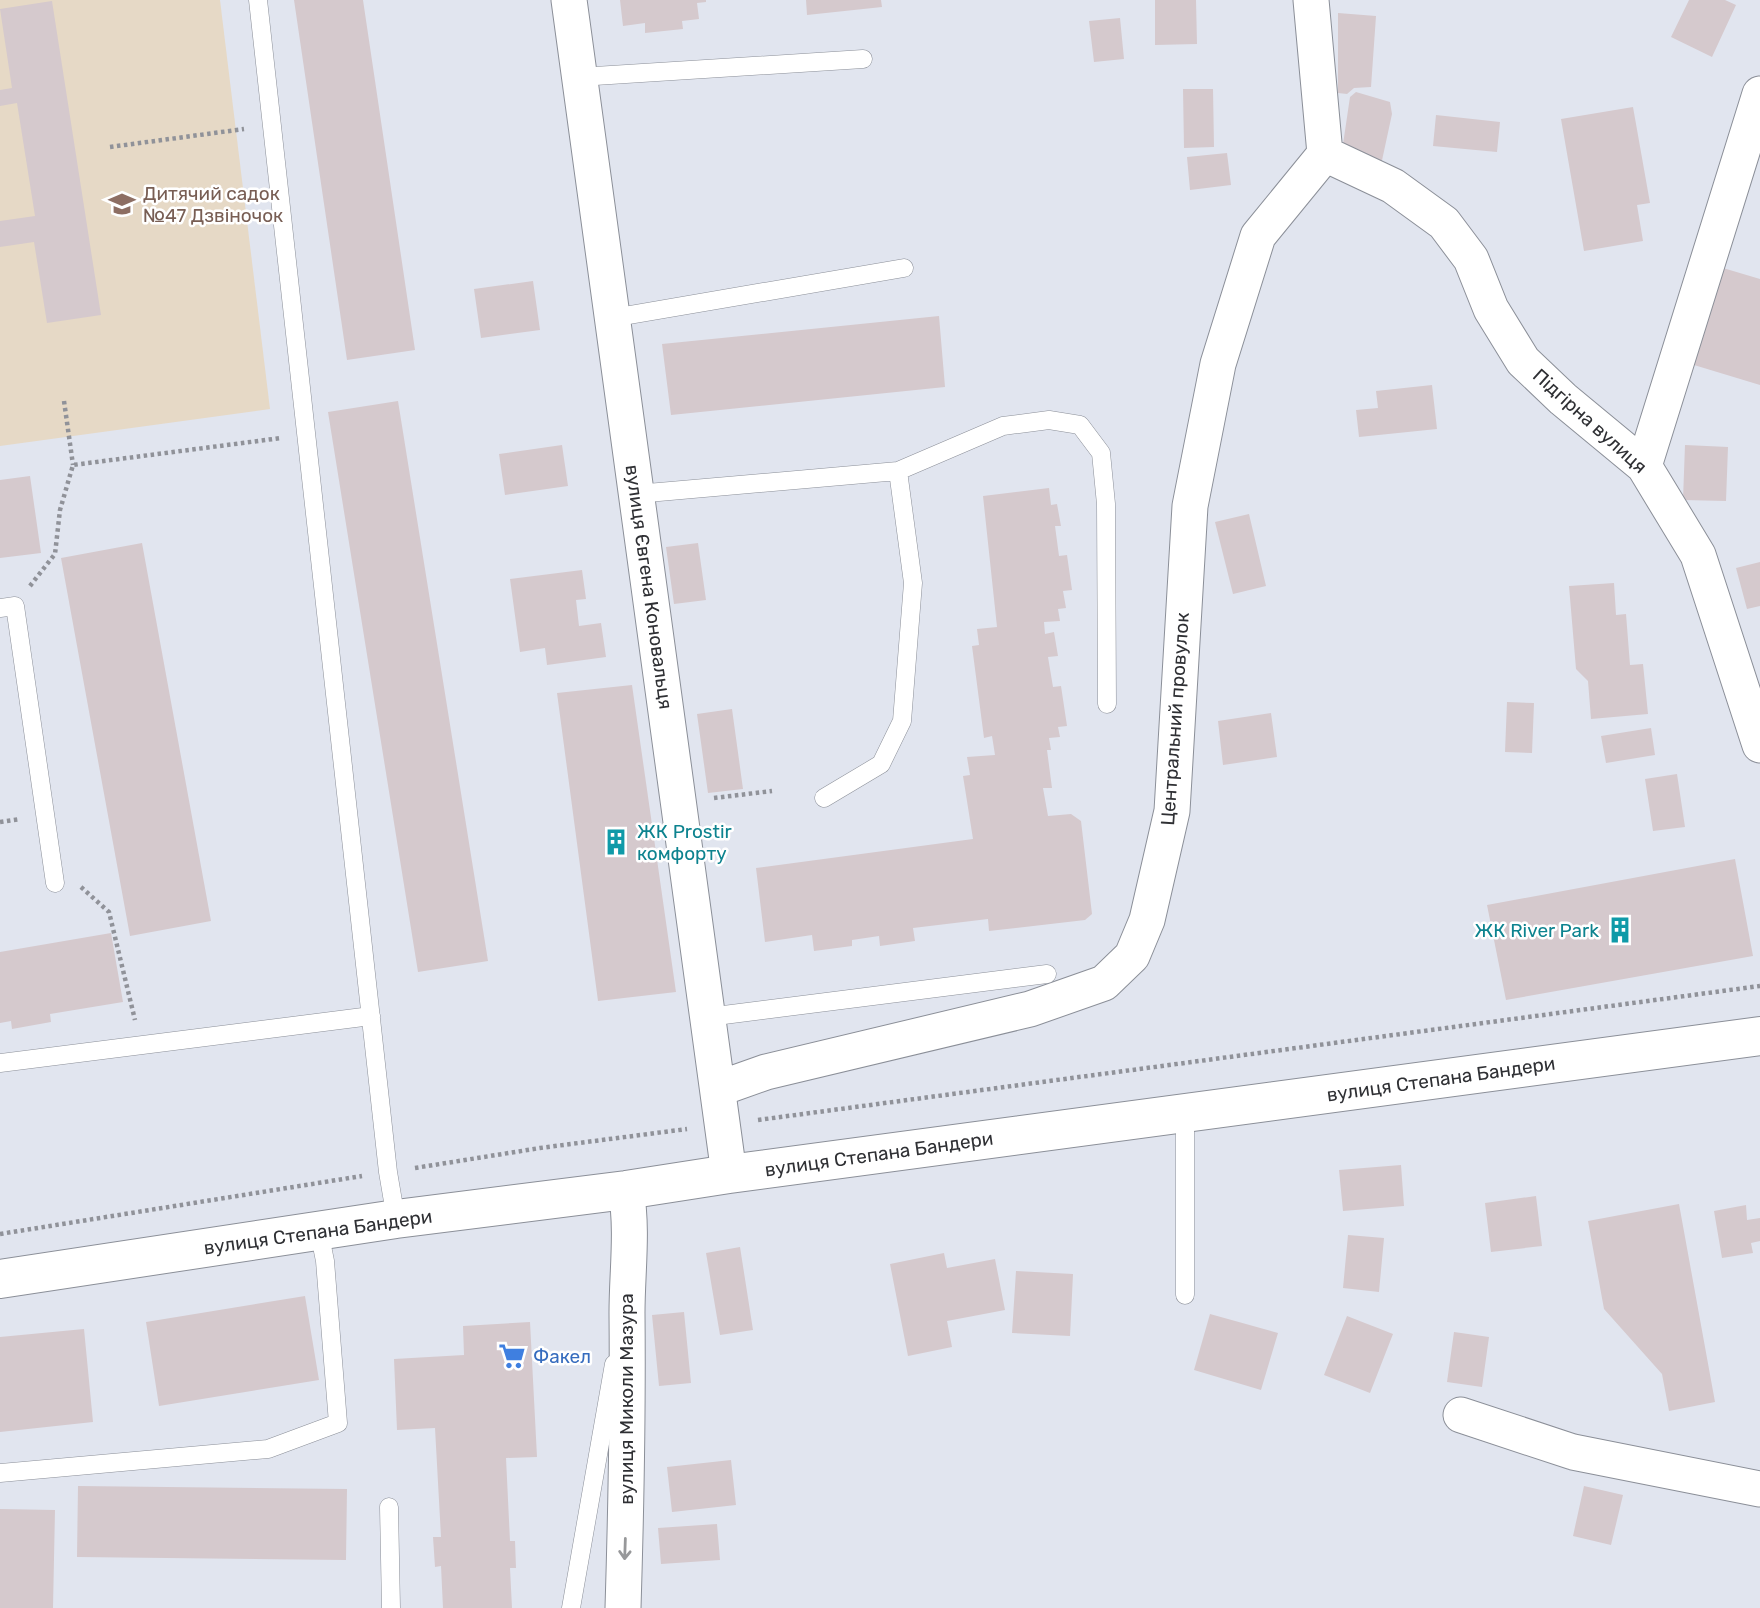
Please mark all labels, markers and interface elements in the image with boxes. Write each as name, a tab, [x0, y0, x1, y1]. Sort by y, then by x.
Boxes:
place label: Дитячий садок №47 Дзвіночок	[143, 182, 283, 227]
school or university icon: Дитячий садок №47 Дзвіночок	[107, 189, 137, 219]
street label: Підгірна вулиця	[1528, 364, 1652, 478]
street label: вулиця Євгена Коновальця	[620, 463, 678, 711]
street label: Центральний провулок	[1156, 612, 1194, 826]
place label: ЖК Prostir комфорту	[637, 820, 732, 865]
building icon: ЖК Prostir комфорту	[601, 827, 631, 857]
building icon: ЖК River Park	[1605, 915, 1635, 945]
place label: ЖК River Park	[1475, 919, 1599, 942]
street label: вулиця Степана Бандери	[1325, 1052, 1557, 1106]
street label: вулиця Степана Бандери	[763, 1127, 995, 1181]
street label: вулиця Степана Бандери	[202, 1205, 434, 1259]
street label: вулиця Миколи Мазура	[615, 1293, 638, 1505]
supermarket icon: Факел	[497, 1341, 527, 1371]
place label: Факел	[533, 1345, 591, 1368]
one-way arrow	[618, 1537, 631, 1560]

